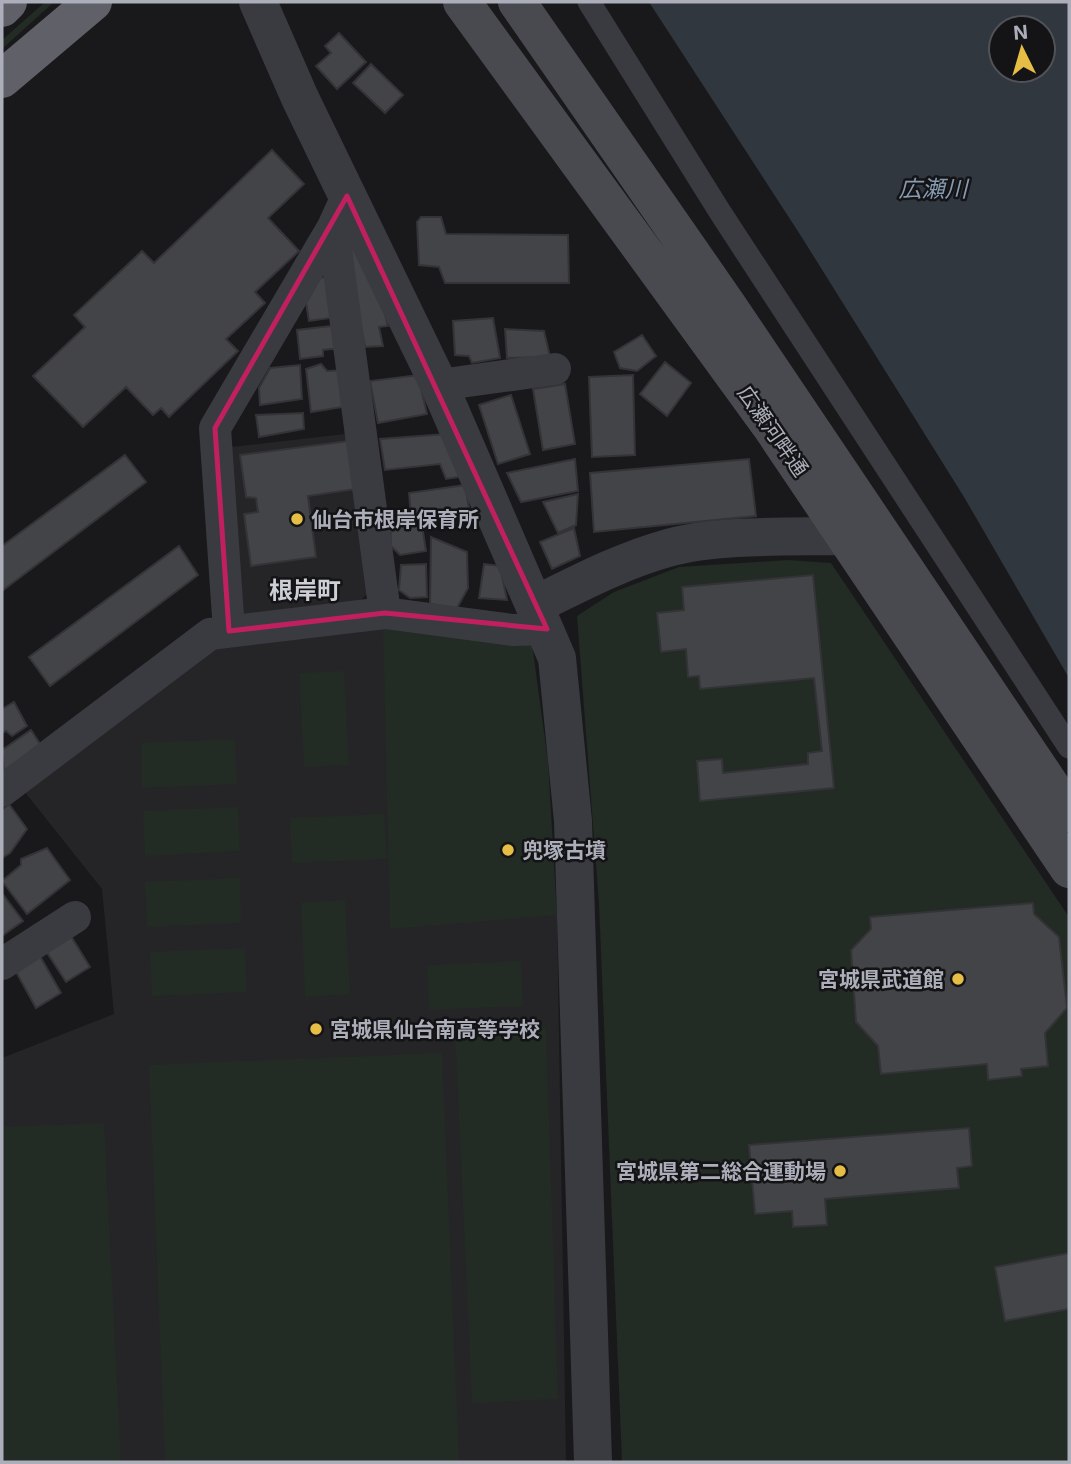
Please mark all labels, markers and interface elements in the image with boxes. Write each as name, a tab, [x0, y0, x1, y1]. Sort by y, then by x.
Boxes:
north arrow	[987, 14, 1057, 84]
text: N	[1012, 20, 1029, 45]
water label: 広瀬川	[899, 175, 971, 203]
street label: 広瀬河畔通	[733, 381, 813, 481]
place label: 仙台市根岸保育所	[311, 507, 479, 532]
marker: 仙台市根岸保育所	[289, 511, 305, 527]
district label: 根岸町	[269, 576, 341, 605]
place label: 兜塚古墳	[522, 838, 606, 863]
marker: 兜塚古墳	[500, 842, 516, 858]
place label: 宮城県武道館	[818, 967, 944, 992]
marker: 宮城県武道館	[950, 971, 966, 987]
place label: 宮城県仙台南高等学校	[330, 1017, 540, 1042]
marker: 宮城県仙台南高等学校	[308, 1021, 324, 1037]
place label: 宮城県第二総合運動場	[616, 1159, 826, 1184]
marker: 宮城県第二総合運動場	[832, 1163, 848, 1179]

